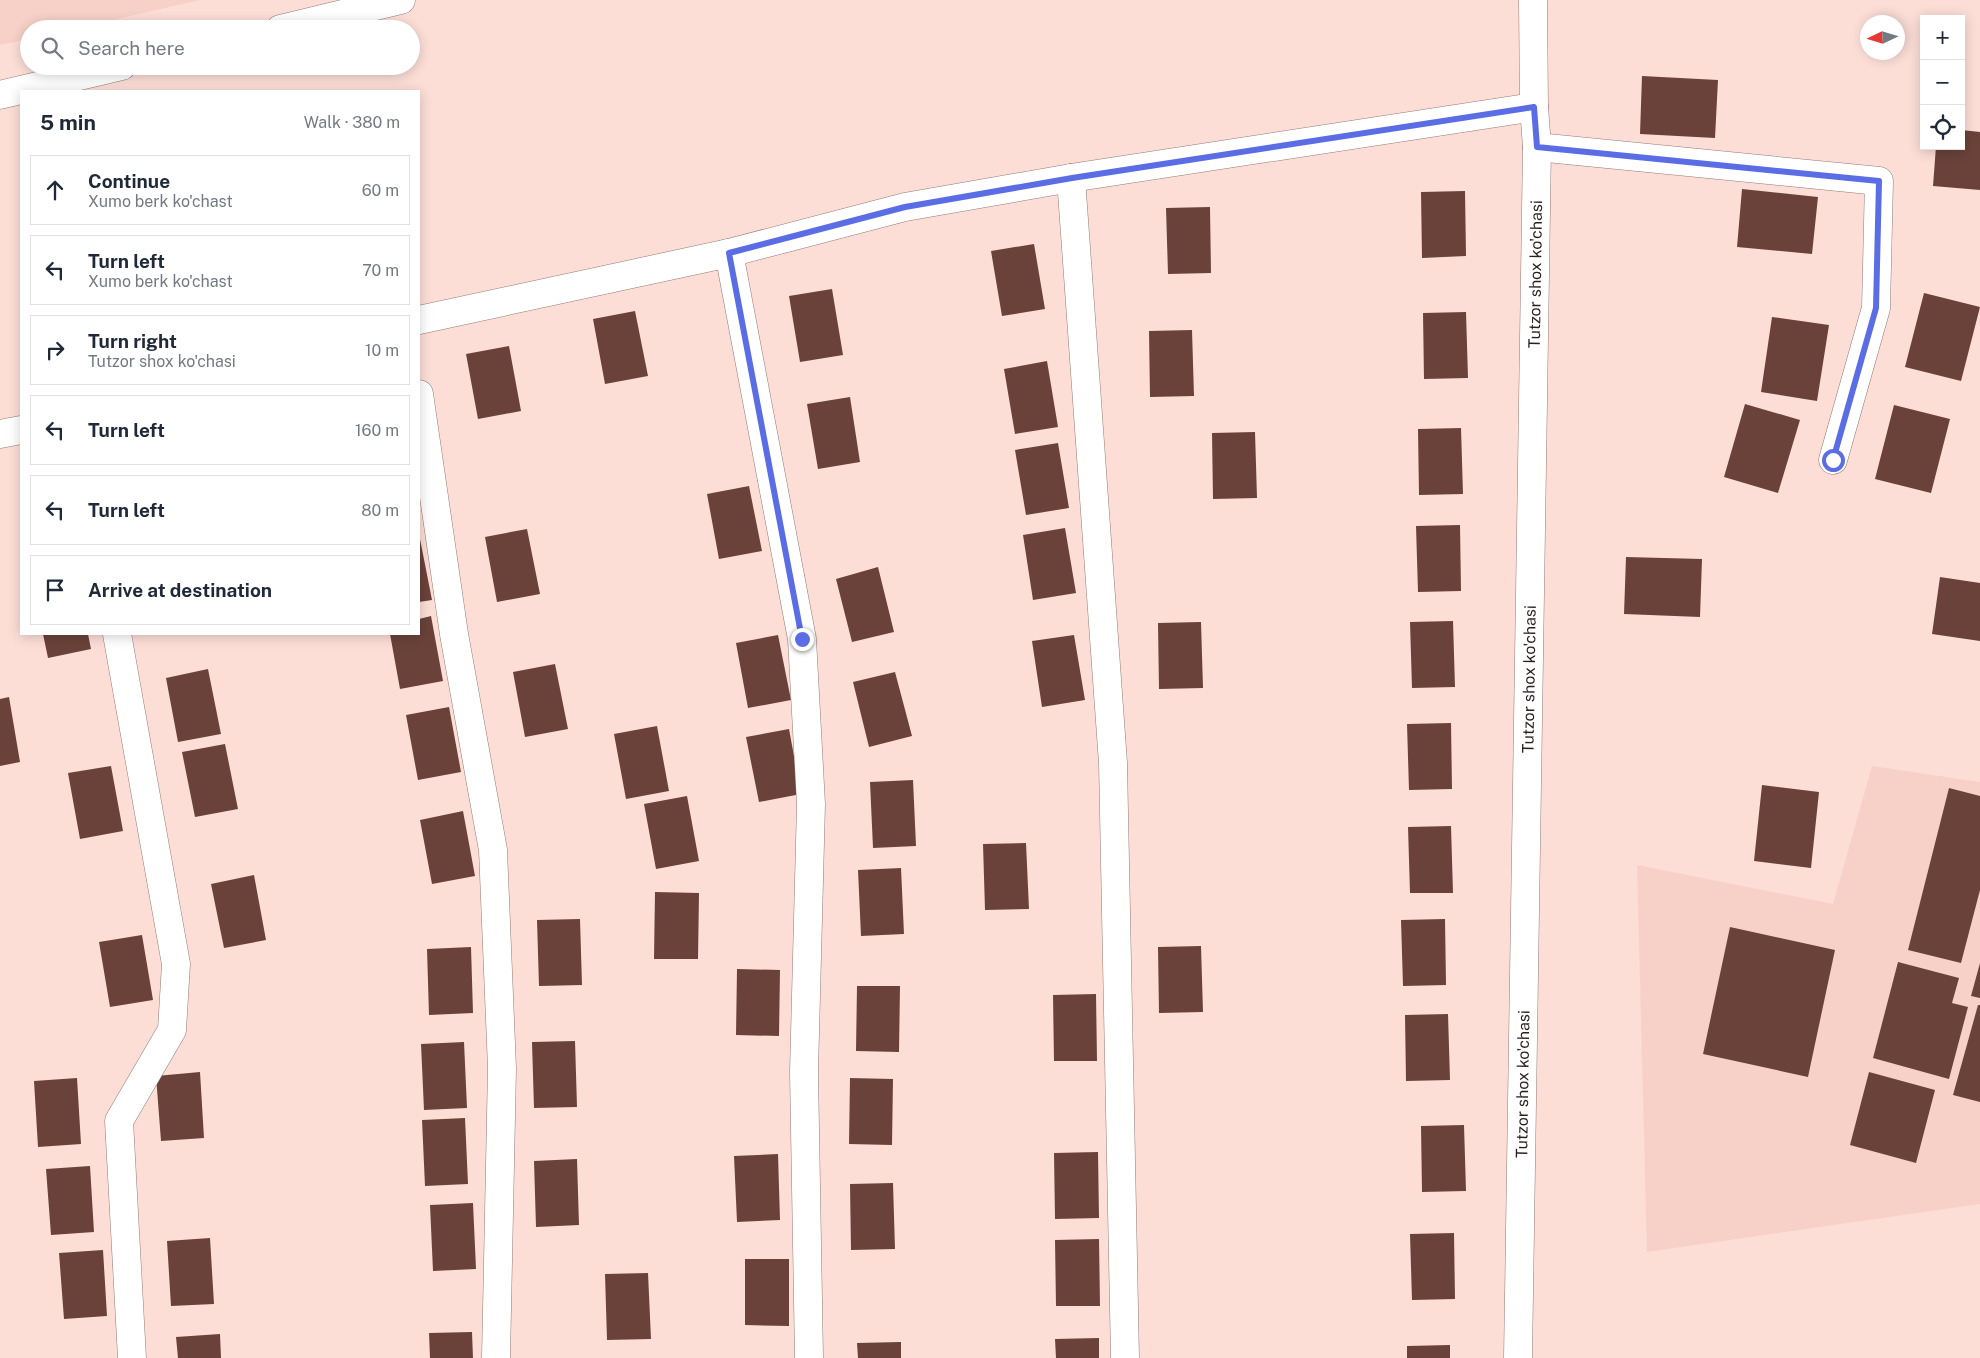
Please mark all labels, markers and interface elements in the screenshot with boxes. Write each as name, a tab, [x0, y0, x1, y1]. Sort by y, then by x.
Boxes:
north arrow	[1860, 15, 1905, 60]
map controls	[1920, 15, 1965, 150]
button: +	[1920, 15, 1965, 60]
search box	[20, 20, 420, 75]
icon: search	[38, 34, 66, 62]
text: Search here	[78, 37, 185, 59]
button: −	[1920, 60, 1965, 105]
button: locate	[1920, 105, 1965, 150]
text: 5 min	[40, 110, 96, 135]
text: Walk · 380 m	[304, 113, 400, 132]
text: Continue	[88, 170, 170, 192]
icon: ahead	[41, 176, 69, 204]
text: 60 m	[362, 181, 399, 200]
text: Xumo berk ko'chast	[88, 192, 233, 211]
street label: Tutzor shox ko'chasi	[1525, 200, 1546, 348]
text: Turn left	[88, 250, 165, 272]
icon: left	[41, 256, 69, 284]
text: 70 m	[362, 261, 399, 280]
text: Xumo berk ko'chast	[88, 272, 233, 291]
text: Turn right	[88, 330, 177, 352]
icon: right	[41, 336, 69, 364]
text: 10 m	[365, 341, 399, 360]
text: Tutzor shox ko'chasi	[88, 352, 236, 371]
icon: left	[41, 416, 69, 444]
text: Turn left	[88, 419, 165, 441]
text: 160 m	[355, 421, 399, 440]
route start	[1822, 449, 1845, 472]
icon: left	[41, 496, 69, 524]
text: Turn left	[88, 499, 165, 521]
text: 80 m	[361, 501, 399, 520]
icon: arrive	[41, 576, 69, 604]
text: Arrive at destination	[88, 579, 272, 601]
street label: Tutzor shox ko'chasi	[1518, 605, 1540, 753]
route end	[791, 628, 814, 651]
street label: Tutzor shox ko'chasi	[1512, 1010, 1533, 1158]

